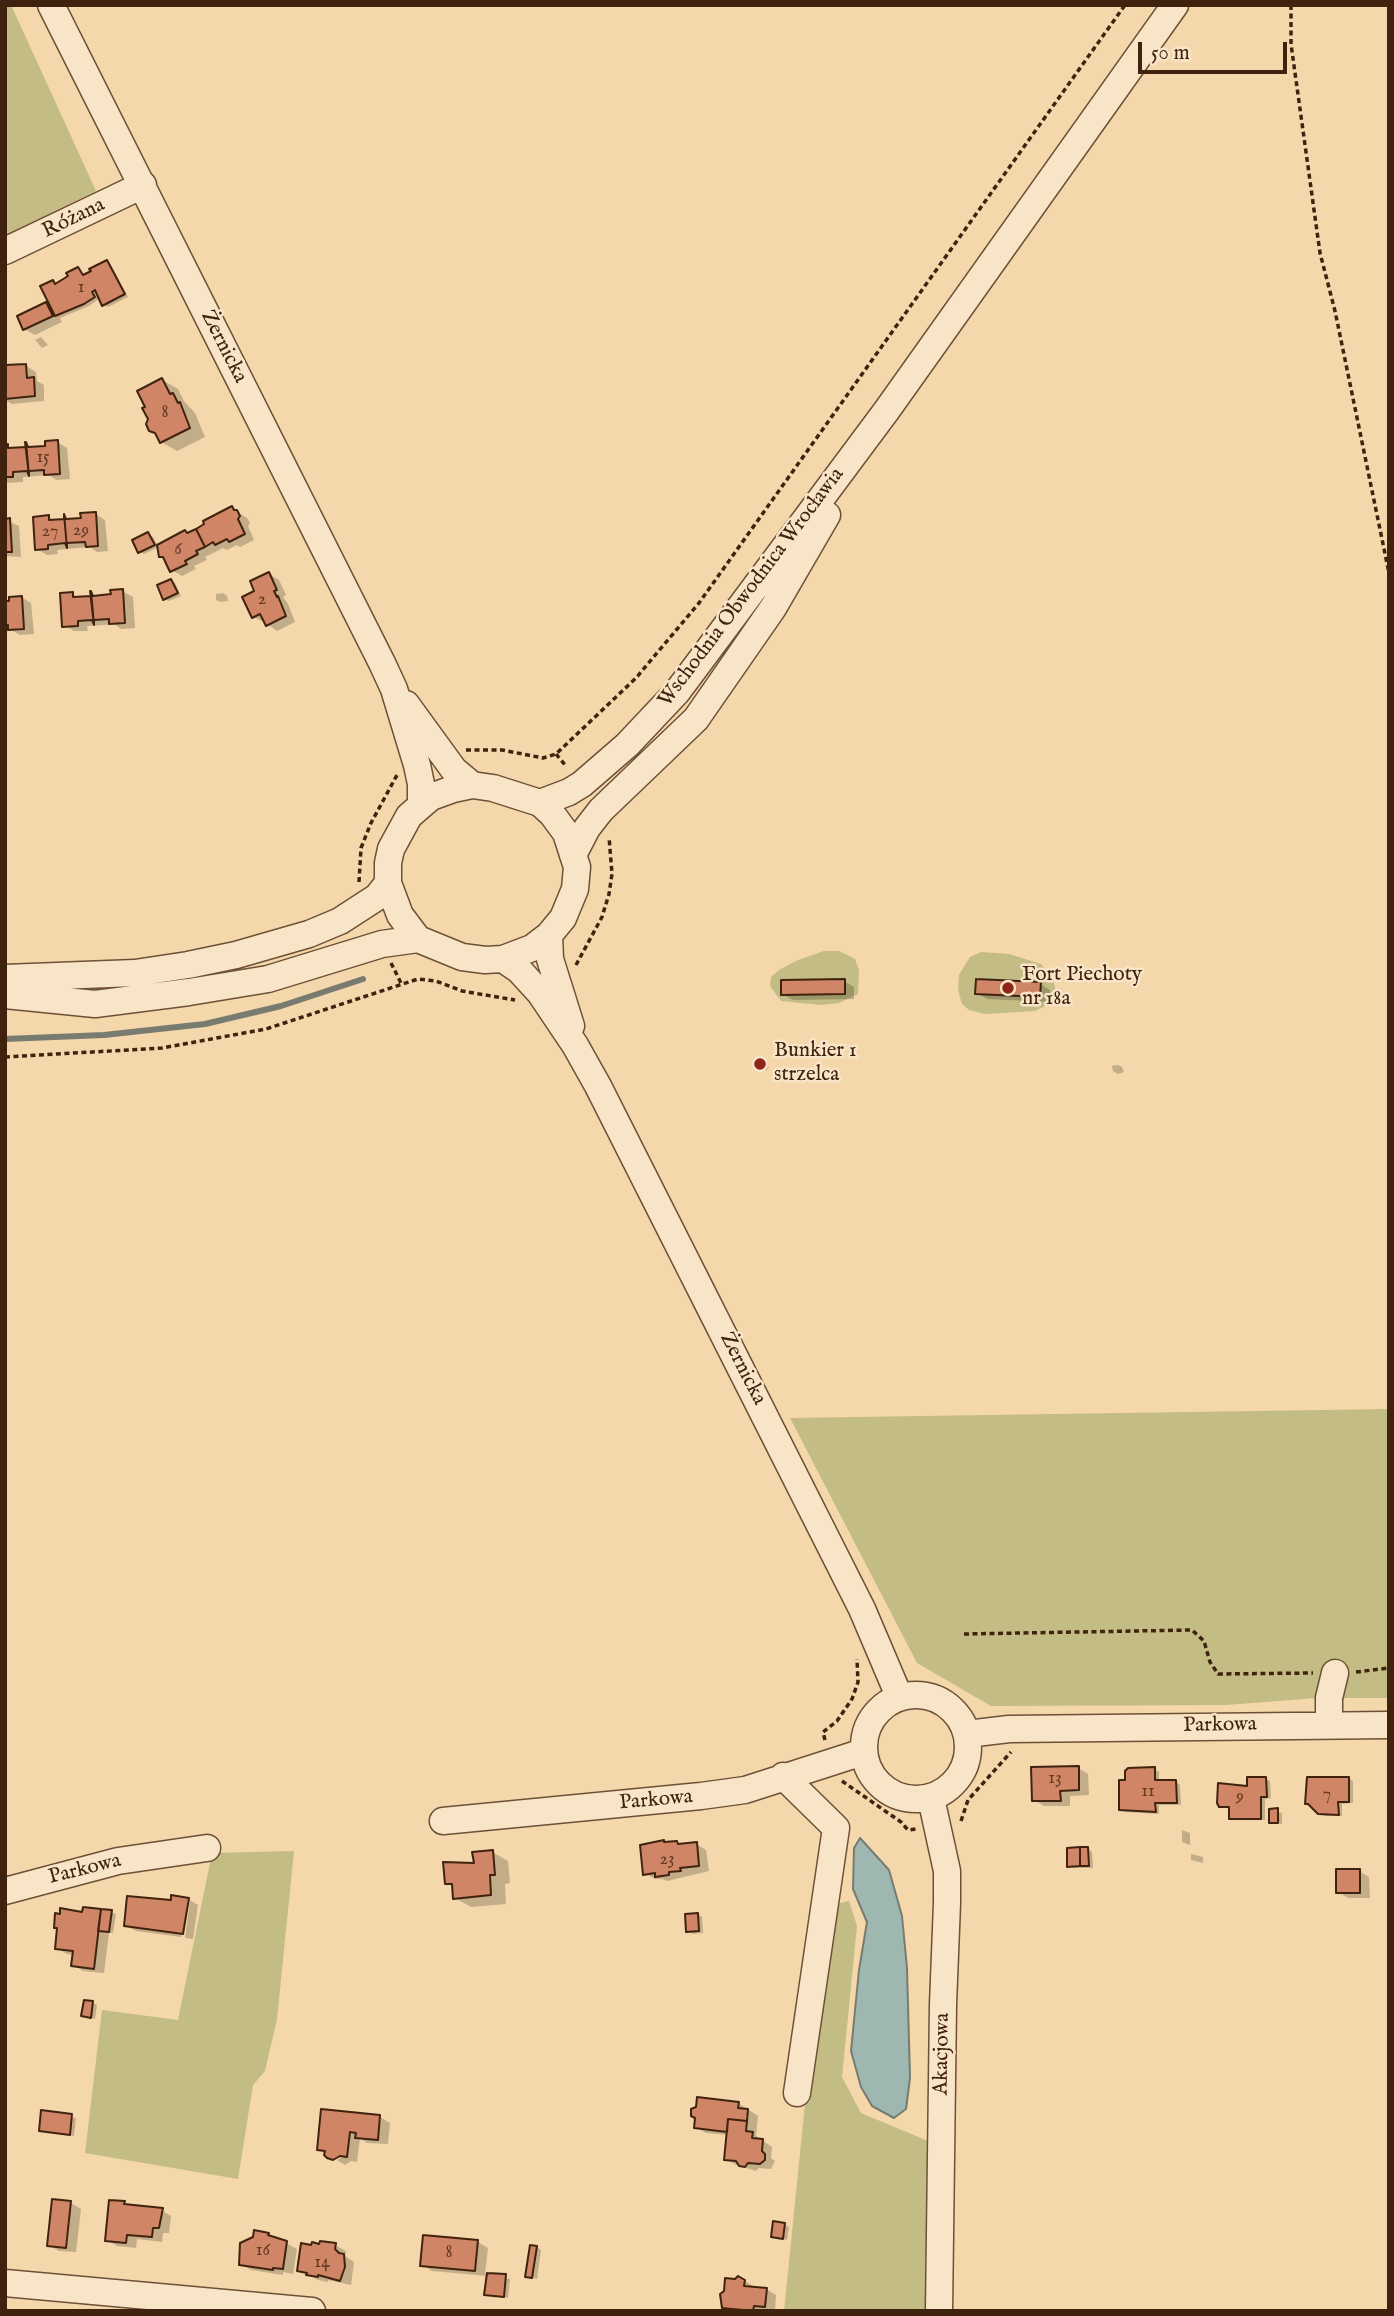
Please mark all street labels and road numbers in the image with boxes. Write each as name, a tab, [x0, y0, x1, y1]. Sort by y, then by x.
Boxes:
street label: Różana	[39, 193, 109, 245]
street label: Żernicka	[194, 306, 252, 388]
street label: Wschodnia Obwodnica Wrocławia	[654, 463, 850, 713]
street label: Żernicka	[713, 1328, 771, 1410]
street label: Parkowa	[1183, 1713, 1257, 1739]
street label: Parkowa	[618, 1785, 694, 1817]
street label: Parkowa	[46, 1849, 124, 1891]
street label: Akacjowa	[930, 2013, 956, 2095]

